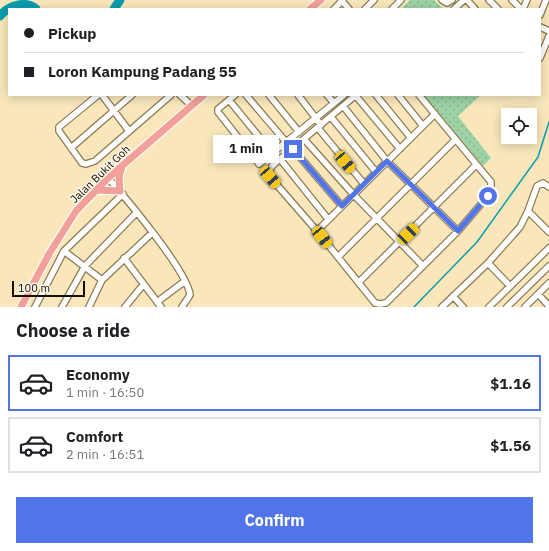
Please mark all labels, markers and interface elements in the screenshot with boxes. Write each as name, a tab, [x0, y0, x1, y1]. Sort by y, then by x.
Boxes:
text: Pickup	[48, 24, 96, 43]
text: Loron Kampung Padang 55	[48, 62, 237, 81]
map controls	[501, 108, 537, 144]
button: locate	[501, 108, 537, 144]
callout: 1 min	[213, 135, 279, 163]
text: 1 min	[229, 140, 263, 157]
route end	[284, 140, 302, 158]
street label: Jalan Bukit Goh	[67, 142, 133, 206]
car	[333, 149, 357, 175]
car	[258, 164, 282, 190]
route start	[479, 187, 497, 205]
car	[395, 221, 421, 247]
car	[310, 224, 334, 250]
scale bar	[12, 279, 85, 298]
text: 100 m	[18, 281, 50, 295]
text: Choose a ride	[16, 319, 130, 342]
icon: car	[18, 365, 54, 401]
text: Economy	[66, 365, 130, 384]
text: $1.16	[490, 374, 531, 393]
text: 1 min · 16:50	[66, 384, 144, 401]
icon: car	[18, 427, 54, 463]
text: Comfort	[66, 427, 123, 446]
text: $1.56	[490, 436, 531, 455]
text: 2 min · 16:51	[66, 446, 144, 463]
button: Confirm	[16, 497, 533, 543]

